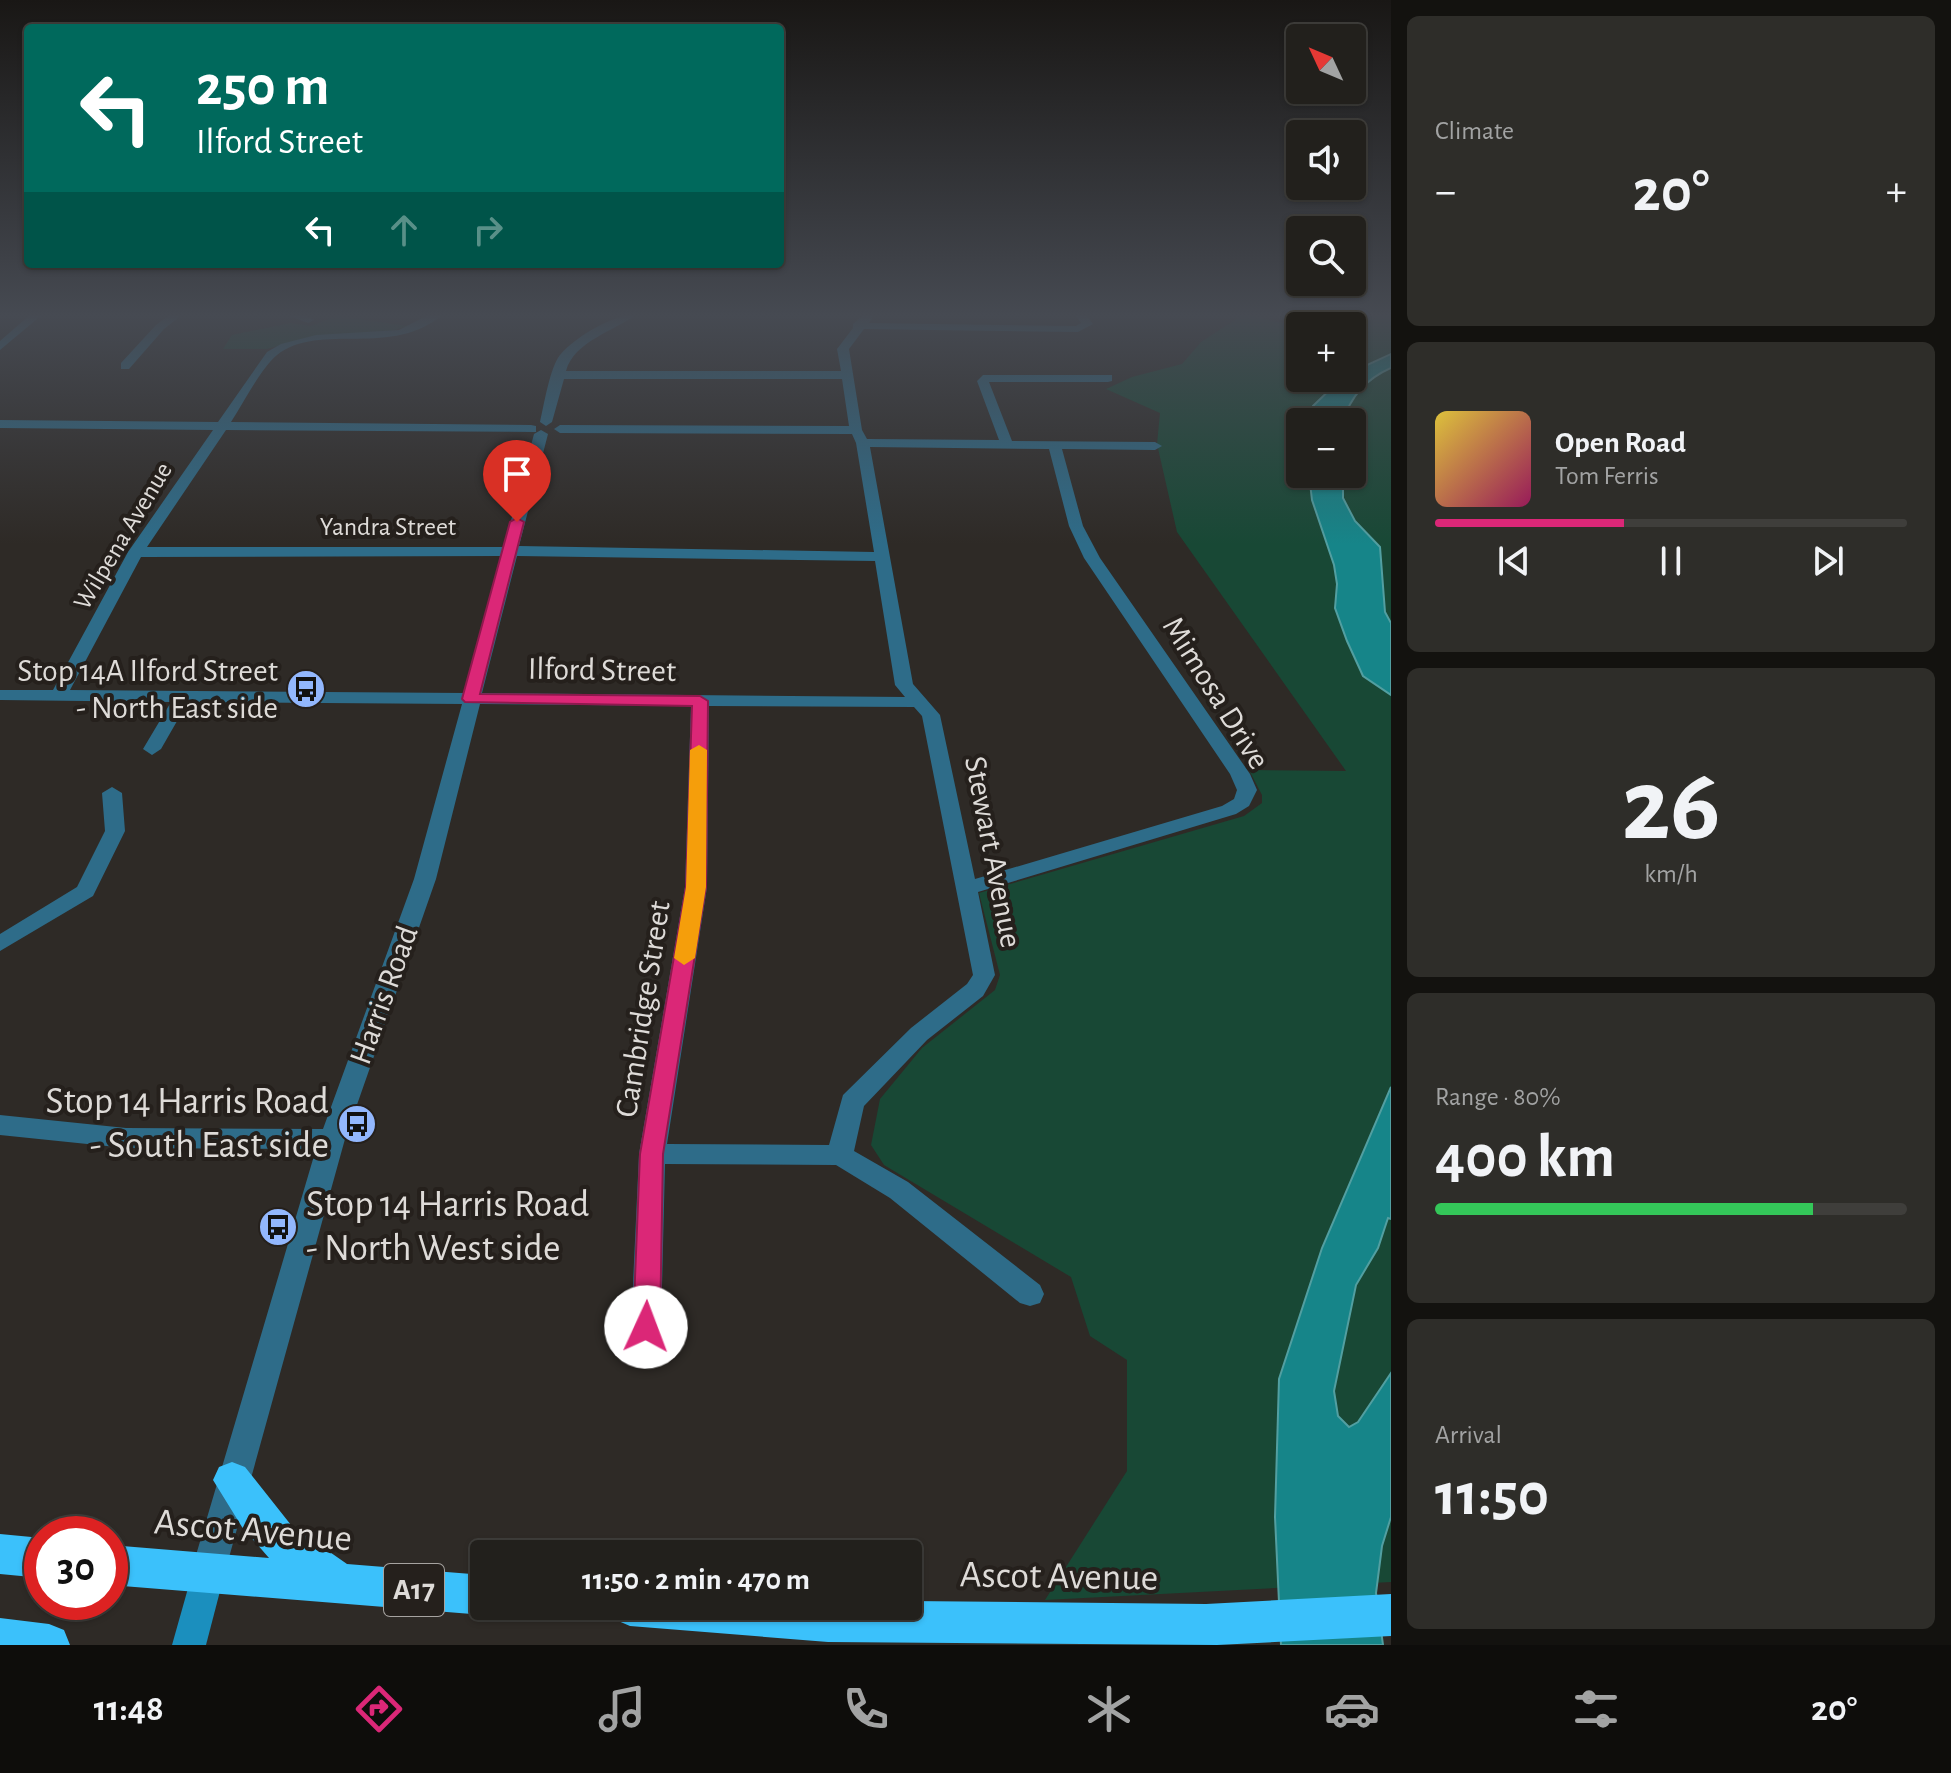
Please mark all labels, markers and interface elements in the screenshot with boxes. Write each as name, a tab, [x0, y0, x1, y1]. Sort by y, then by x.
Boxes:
north arrow	[1286, 24, 1366, 104]
map controls	[1286, 24, 1366, 488]
icon: left	[64, 56, 168, 160]
text: 250 m	[196, 59, 329, 115]
text: Climate	[1435, 118, 1514, 144]
button: sound	[1286, 120, 1366, 200]
text: Ilford Street	[196, 124, 363, 160]
text: 20°	[1632, 162, 1710, 222]
text: −	[1435, 170, 1456, 214]
text: +	[1886, 170, 1907, 214]
icon: left	[298, 208, 342, 252]
icon: ahead	[382, 208, 426, 252]
icon: right	[466, 208, 510, 252]
button: search	[1286, 216, 1366, 296]
button: +	[1286, 312, 1366, 392]
button: −	[1286, 408, 1366, 488]
text: Open Road	[1555, 428, 1686, 458]
pin	[483, 440, 551, 522]
icon: arrive	[495, 452, 539, 496]
street label: Wilpena Avenue	[69, 458, 177, 614]
text: Tom Ferris	[1555, 463, 1659, 489]
street label: Yandra Street	[320, 514, 456, 540]
icon: previous	[1492, 539, 1536, 583]
icon: pause	[1649, 539, 1693, 583]
icon: next	[1806, 539, 1850, 583]
street label: Mimosa Drive	[1157, 611, 1275, 775]
street label: Ilford Street	[528, 653, 676, 687]
place label: Stop 14A Ilford Street - North East side	[17, 655, 278, 724]
bus stop icon: Stop 14A Ilford Street - North East side	[285, 668, 327, 710]
street label: Stewart Avenue	[959, 754, 1027, 950]
text: 26	[1621, 755, 1721, 859]
text: km/h	[1644, 861, 1698, 887]
street label: Cambridge Street	[610, 899, 676, 1119]
street label: Harris Road	[344, 921, 424, 1069]
place label: Stop 14 Harris Road - South East side	[46, 1083, 329, 1165]
text: Range · 80%	[1435, 1084, 1561, 1110]
bus stop icon: Stop 14 Harris Road - South East side	[336, 1103, 378, 1145]
text: 400 km	[1435, 1128, 1615, 1188]
place label: Stop 14 Harris Road - North West side	[306, 1186, 589, 1268]
bus stop icon: Stop 14 Harris Road - North West side	[257, 1206, 299, 1248]
position arrow	[604, 1285, 688, 1369]
text: Arrival	[1435, 1422, 1502, 1448]
text: 11:50	[1435, 1466, 1549, 1526]
street label: Ascot Avenue	[152, 1503, 354, 1559]
speed limit sign: 30	[24, 1516, 128, 1620]
street label: Ascot Avenue	[959, 1556, 1159, 1598]
road number: A17	[384, 1564, 444, 1616]
text: 11:50 · 2 min · 470 m	[582, 1565, 810, 1595]
icon: directions	[351, 1681, 407, 1737]
icon: music	[594, 1681, 650, 1737]
icon: phone	[838, 1681, 894, 1737]
icon: climate	[1081, 1681, 1137, 1737]
icon: car	[1324, 1681, 1380, 1737]
icon: filters	[1568, 1681, 1624, 1737]
text: 11:48	[94, 1691, 164, 1727]
text: 20°	[1811, 1691, 1857, 1727]

